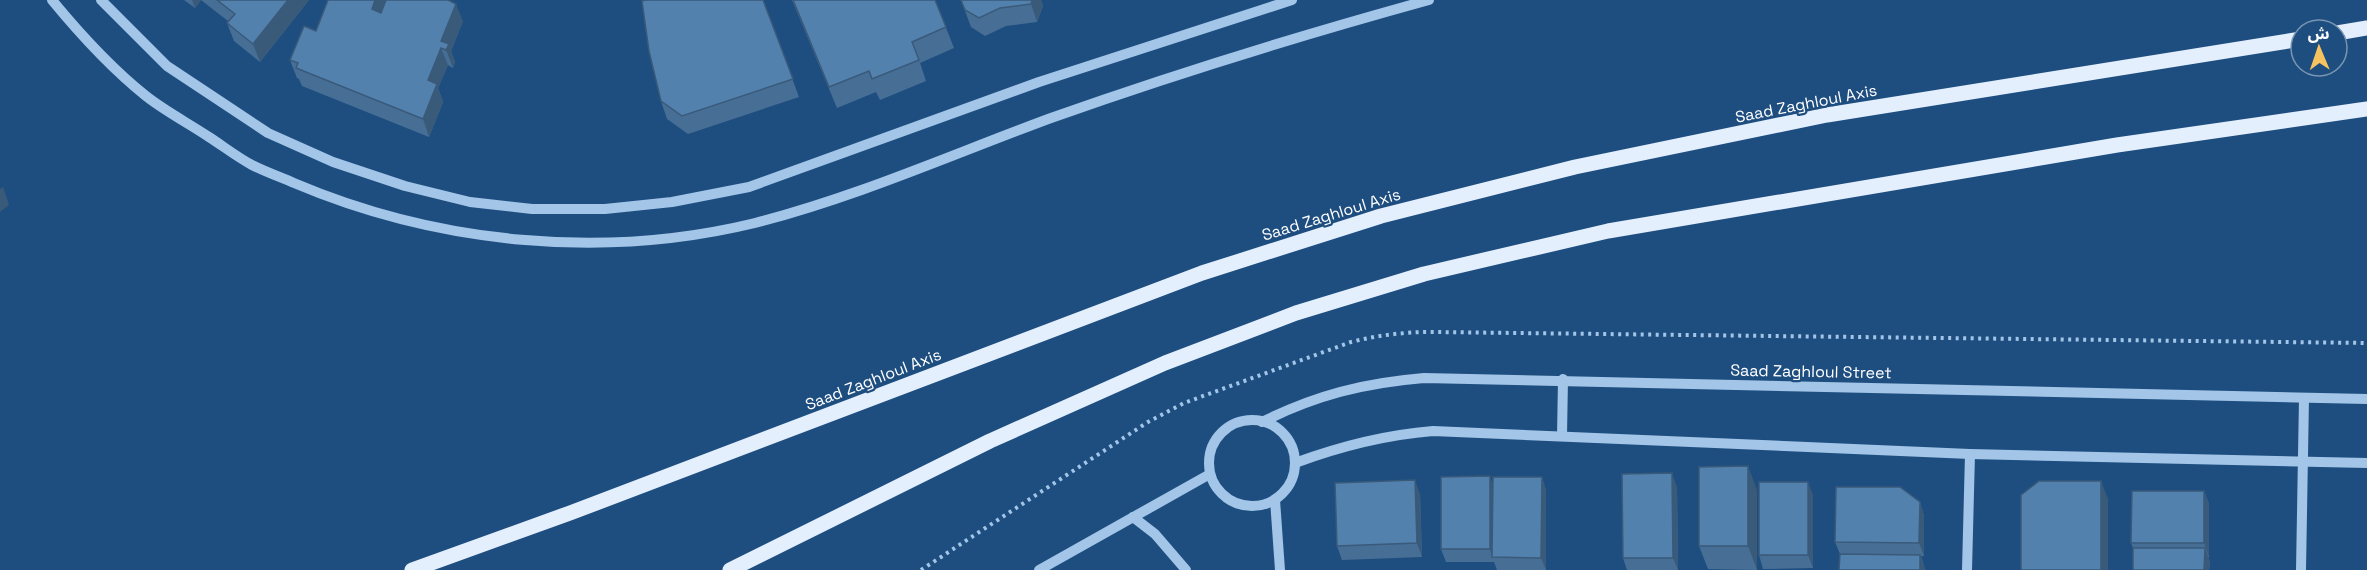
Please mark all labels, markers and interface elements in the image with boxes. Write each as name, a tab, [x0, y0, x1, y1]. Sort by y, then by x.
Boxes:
north arrow	[2289, 18, 2349, 78]
text: ش	[2307, 23, 2330, 44]
street label: Saad Zaghloul Axis	[1733, 79, 1879, 128]
street label: Saad Zaghloul Axis	[1259, 183, 1403, 246]
street label: Saad Zaghloul Axis	[802, 344, 944, 415]
street label: Saad Zaghloul Street	[1730, 360, 1892, 383]

